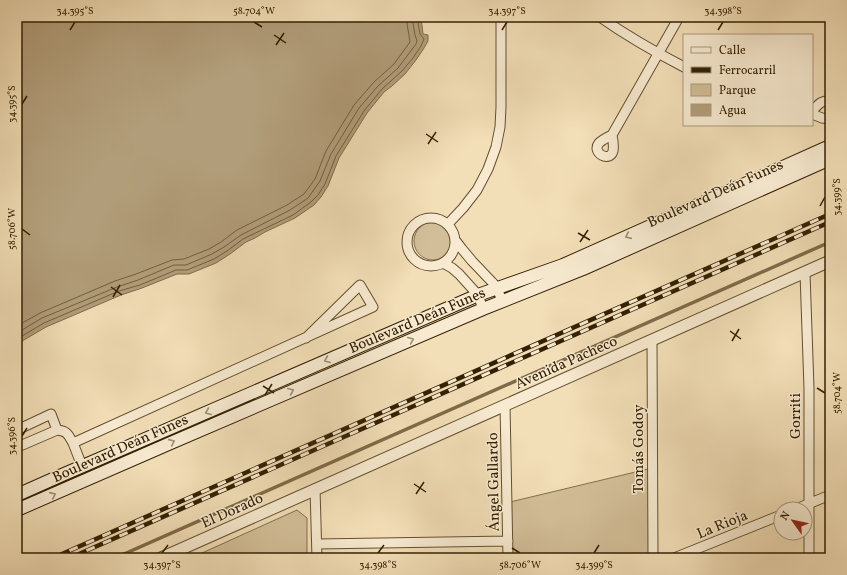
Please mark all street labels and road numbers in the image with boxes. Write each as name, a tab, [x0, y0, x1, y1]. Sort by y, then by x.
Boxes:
street label: Boulevard Deán Funes	[644, 155, 787, 234]
street label: Boulevard Deán Funes	[346, 283, 489, 360]
street label: Avenida Pacheco	[512, 331, 621, 395]
street label: Gorriti	[786, 393, 807, 439]
street label: Tomás Godoy	[629, 404, 650, 494]
street label: Boulevard Deán Funes	[49, 410, 192, 489]
street label: Ángel Gallardo	[483, 432, 506, 532]
street label: El Dorado	[198, 488, 267, 534]
street label: La Rioja	[694, 506, 751, 545]

